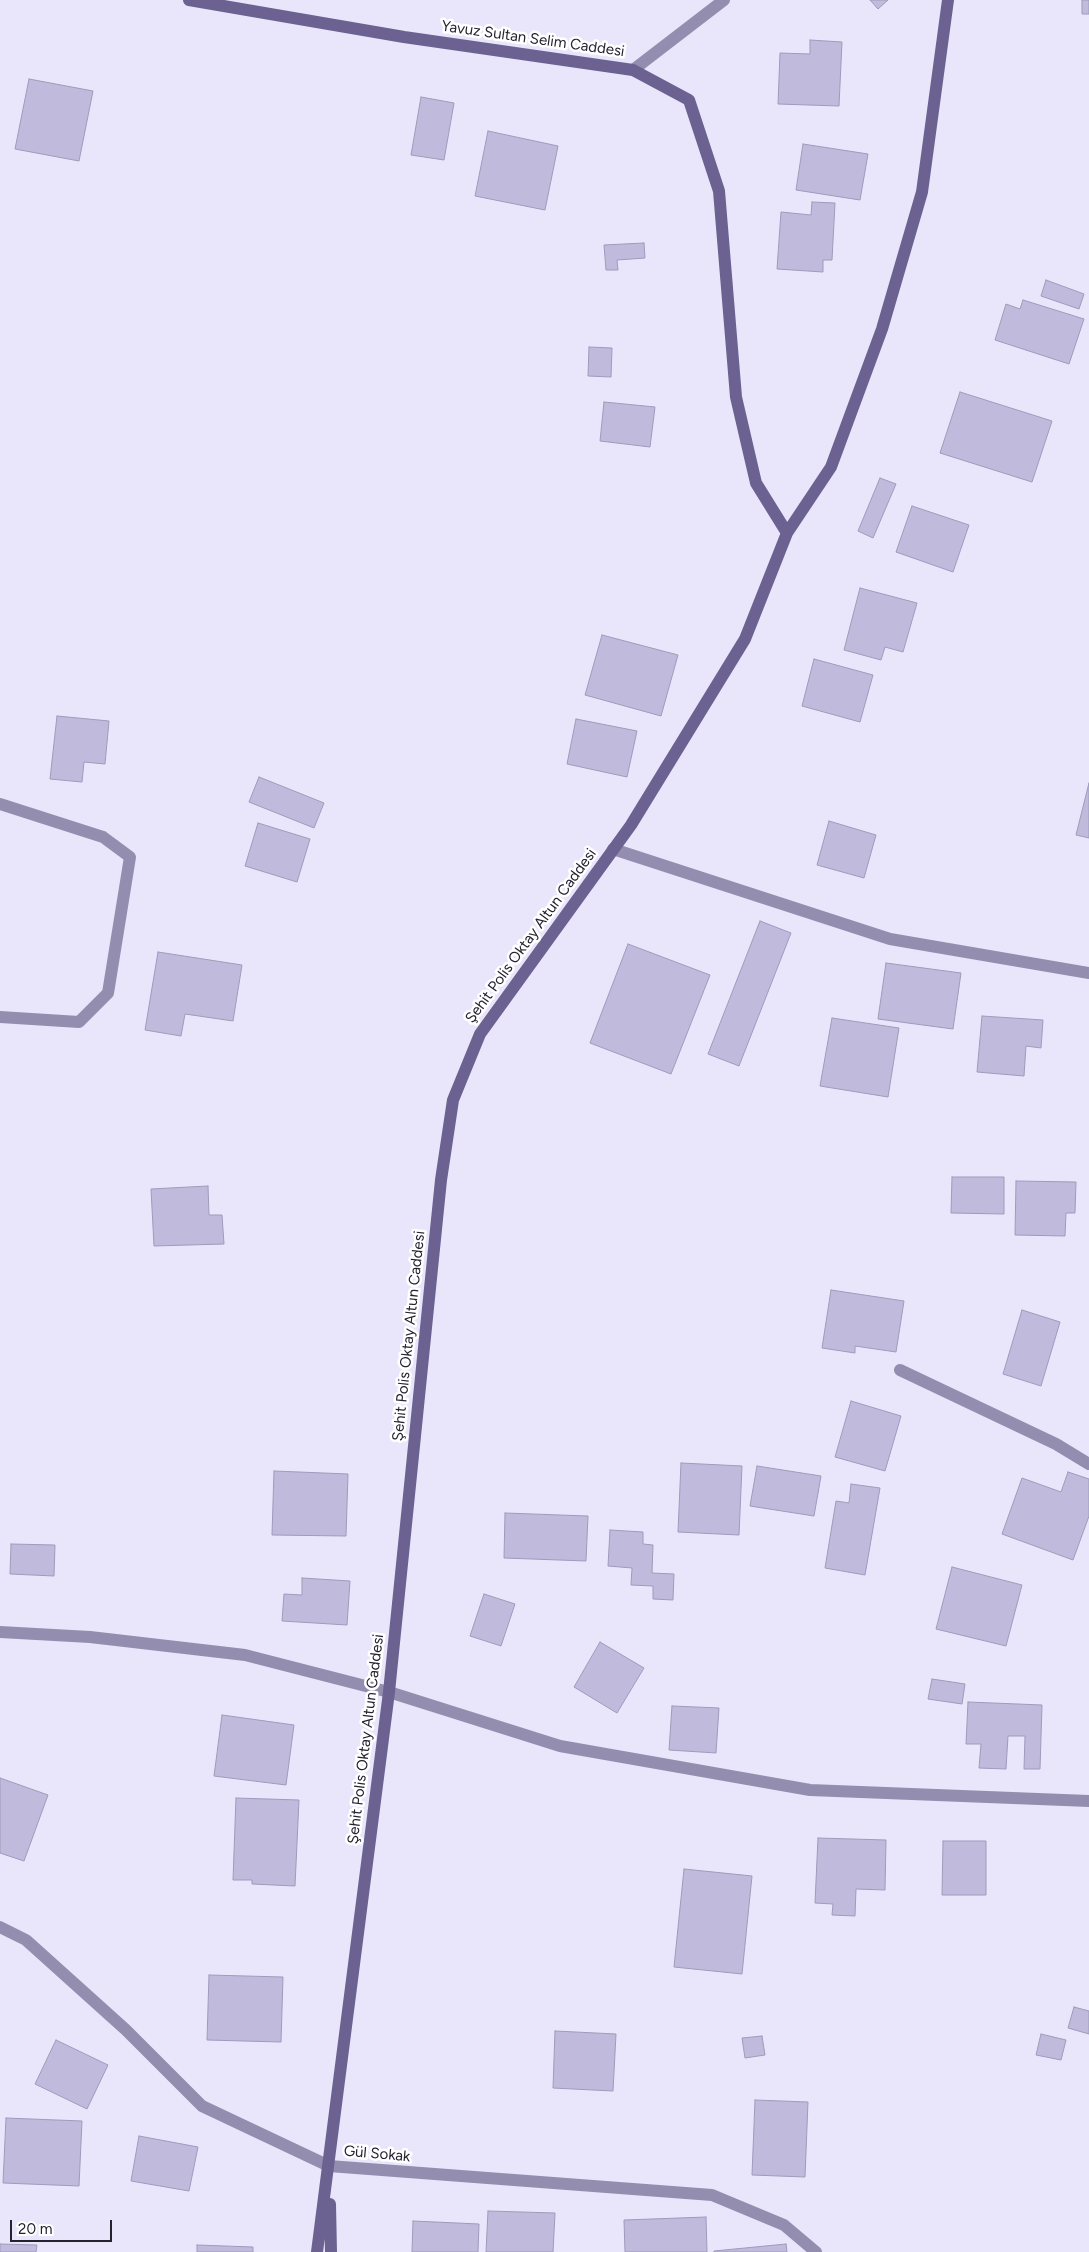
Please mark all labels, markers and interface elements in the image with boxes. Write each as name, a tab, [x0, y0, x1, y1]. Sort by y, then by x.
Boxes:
street label: Yavuz Sultan Selim Caddesi	[440, 17, 626, 61]
street label: Şehit Polis Oktay Altun Caddesi	[462, 845, 600, 1027]
street label: Şehit Polis Oktay Altun Caddesi	[389, 1230, 429, 1442]
street label: Şehit Polis Oktay Altun Caddesi	[344, 1633, 388, 1845]
street label: Gül Sokak	[343, 2142, 411, 2166]
scale bar	[12, 2210, 115, 2242]
text: 20 m	[18, 2220, 52, 2238]

